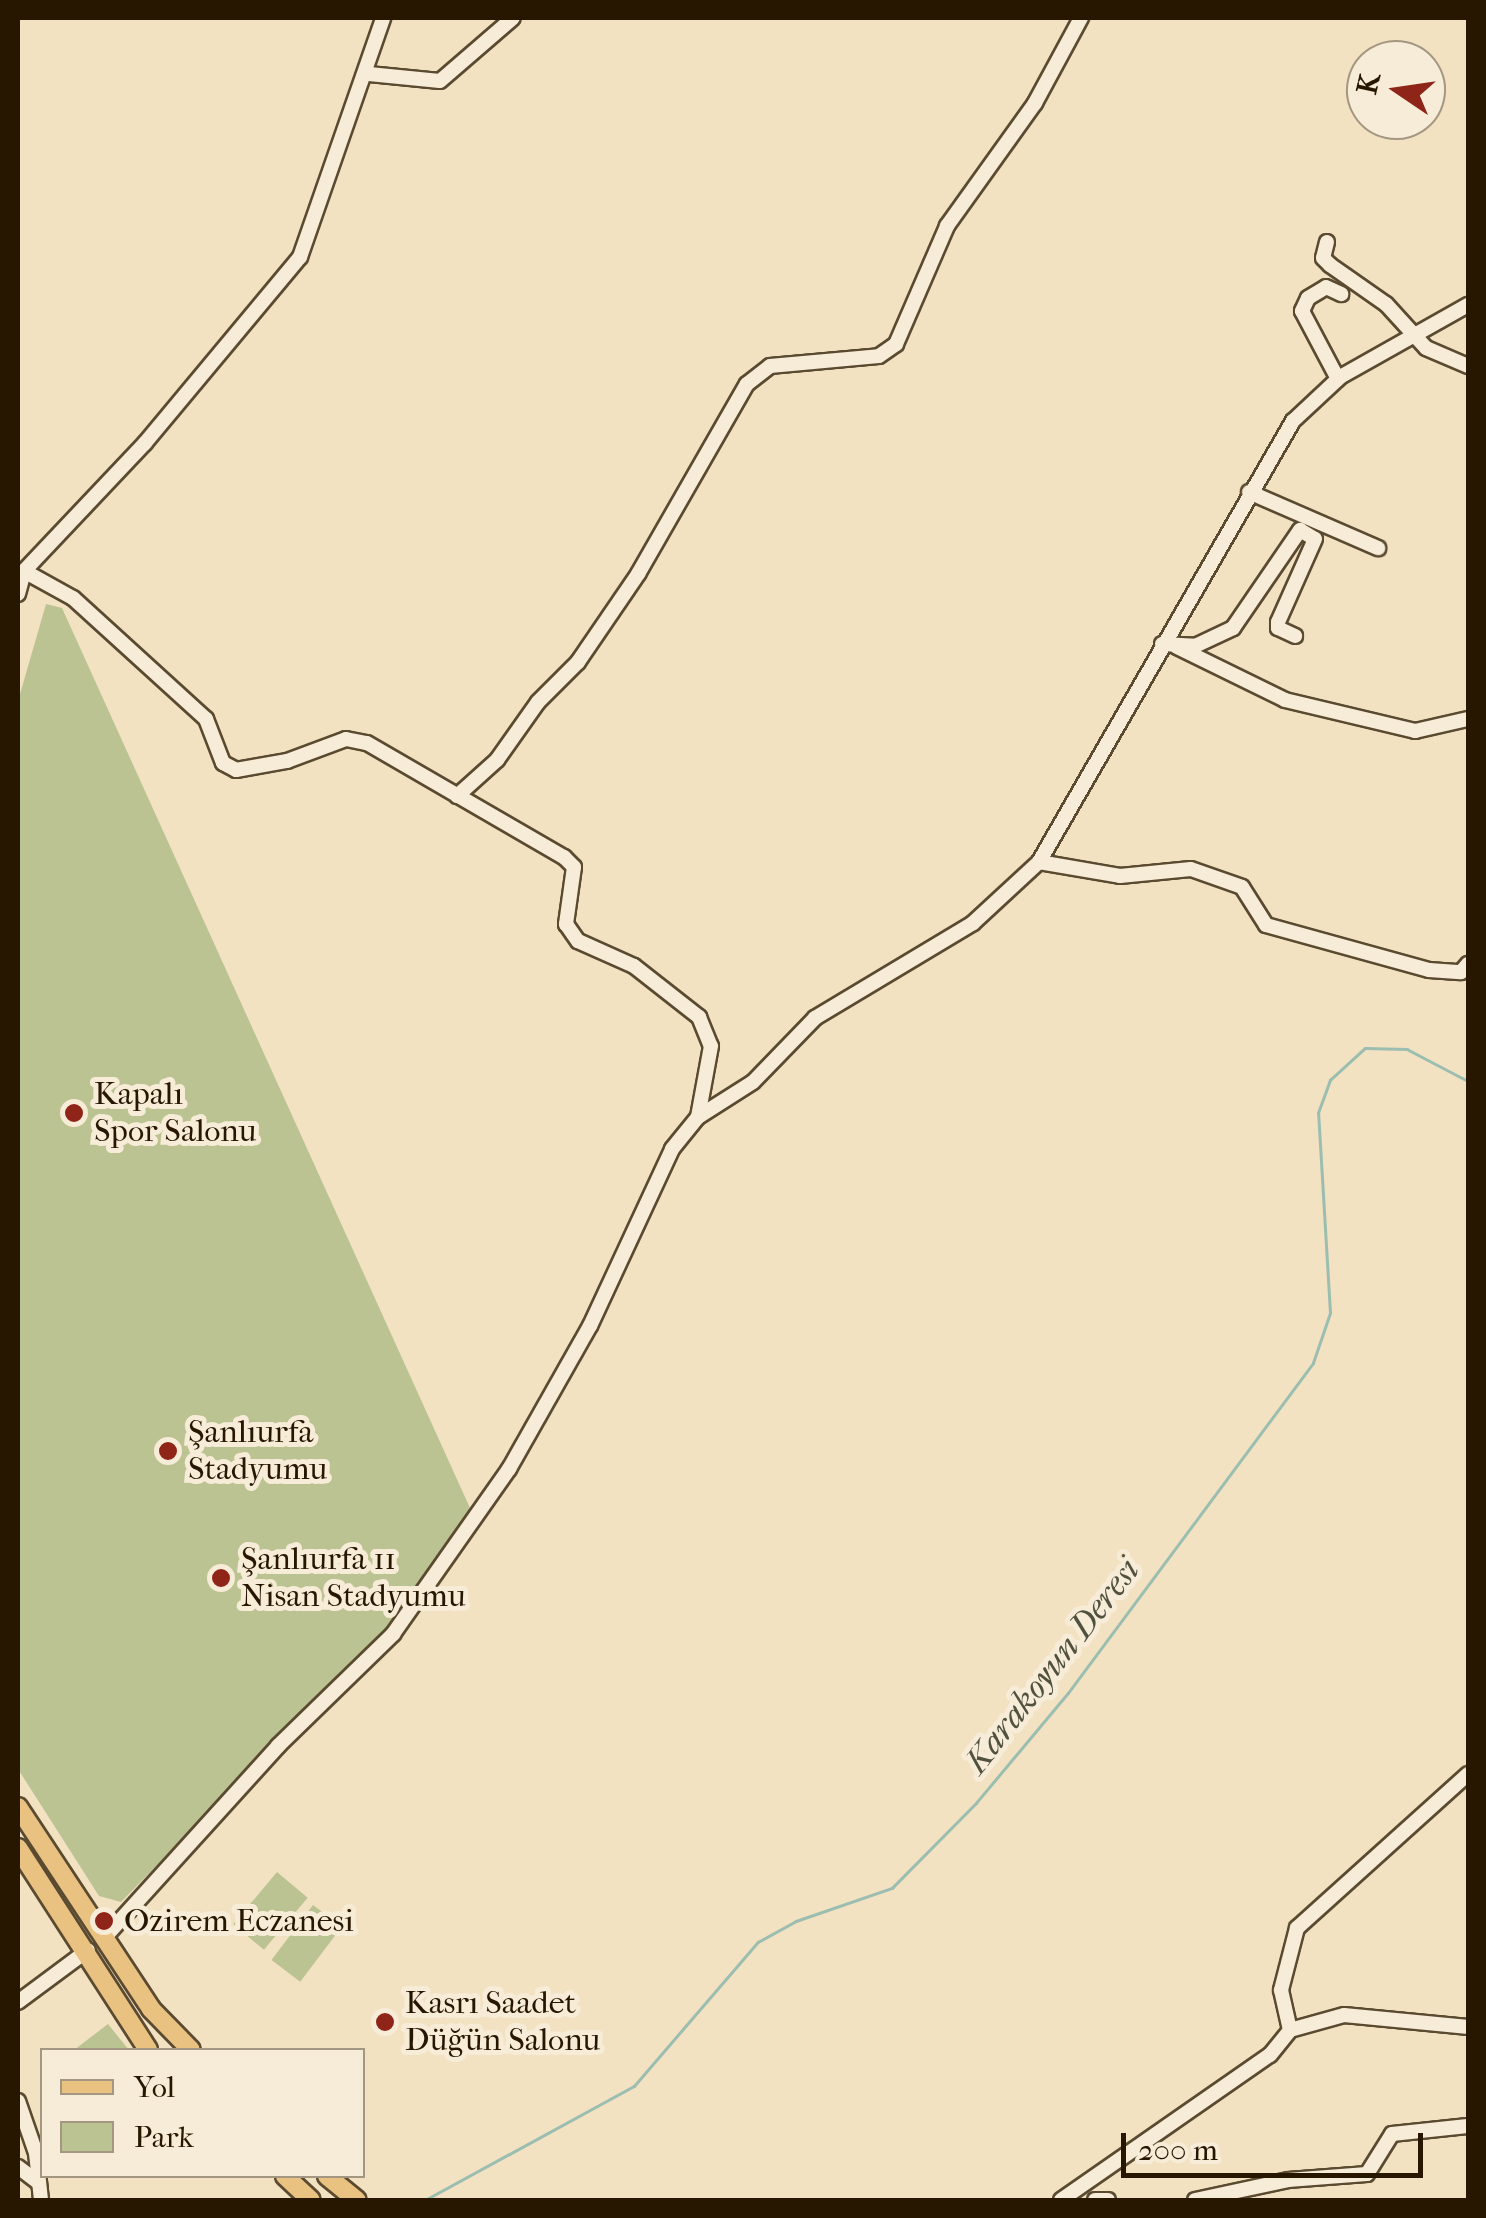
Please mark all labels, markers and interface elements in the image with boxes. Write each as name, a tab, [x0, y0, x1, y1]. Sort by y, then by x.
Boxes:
north arrow	[1346, 40, 1446, 140]
text: K	[1350, 70, 1387, 97]
place label: Kapalı Spor Salonu	[94, 1076, 257, 1151]
marker: Kapalı Spor Salonu	[63, 1102, 85, 1124]
place label: Şanlıurfa Stadyumu	[188, 1414, 327, 1489]
marker: Şanlıurfa Stadyumu	[157, 1440, 179, 1462]
place label: Şanlıurfa 11 Nisan Stadyumu	[241, 1541, 466, 1616]
water label: Karakoyun Deresi	[955, 1550, 1149, 1782]
marker: Şanlıurfa 11 Nisan Stadyumu	[210, 1567, 232, 1589]
place label: Ozirem Eczanesi	[124, 1902, 354, 1940]
marker: Ozirem Eczanesi	[93, 1910, 115, 1932]
place label: Kasrı Saadet Düğün Salonu	[405, 1985, 600, 2060]
marker: Kasrı Saadet Düğün Salonu	[374, 2011, 396, 2033]
legend	[40, 2048, 365, 2178]
text: Yol	[134, 2070, 175, 2105]
scale bar	[1126, 2113, 1428, 2175]
text: Park	[134, 2120, 194, 2155]
text: 200 m	[1138, 2133, 1218, 2168]

